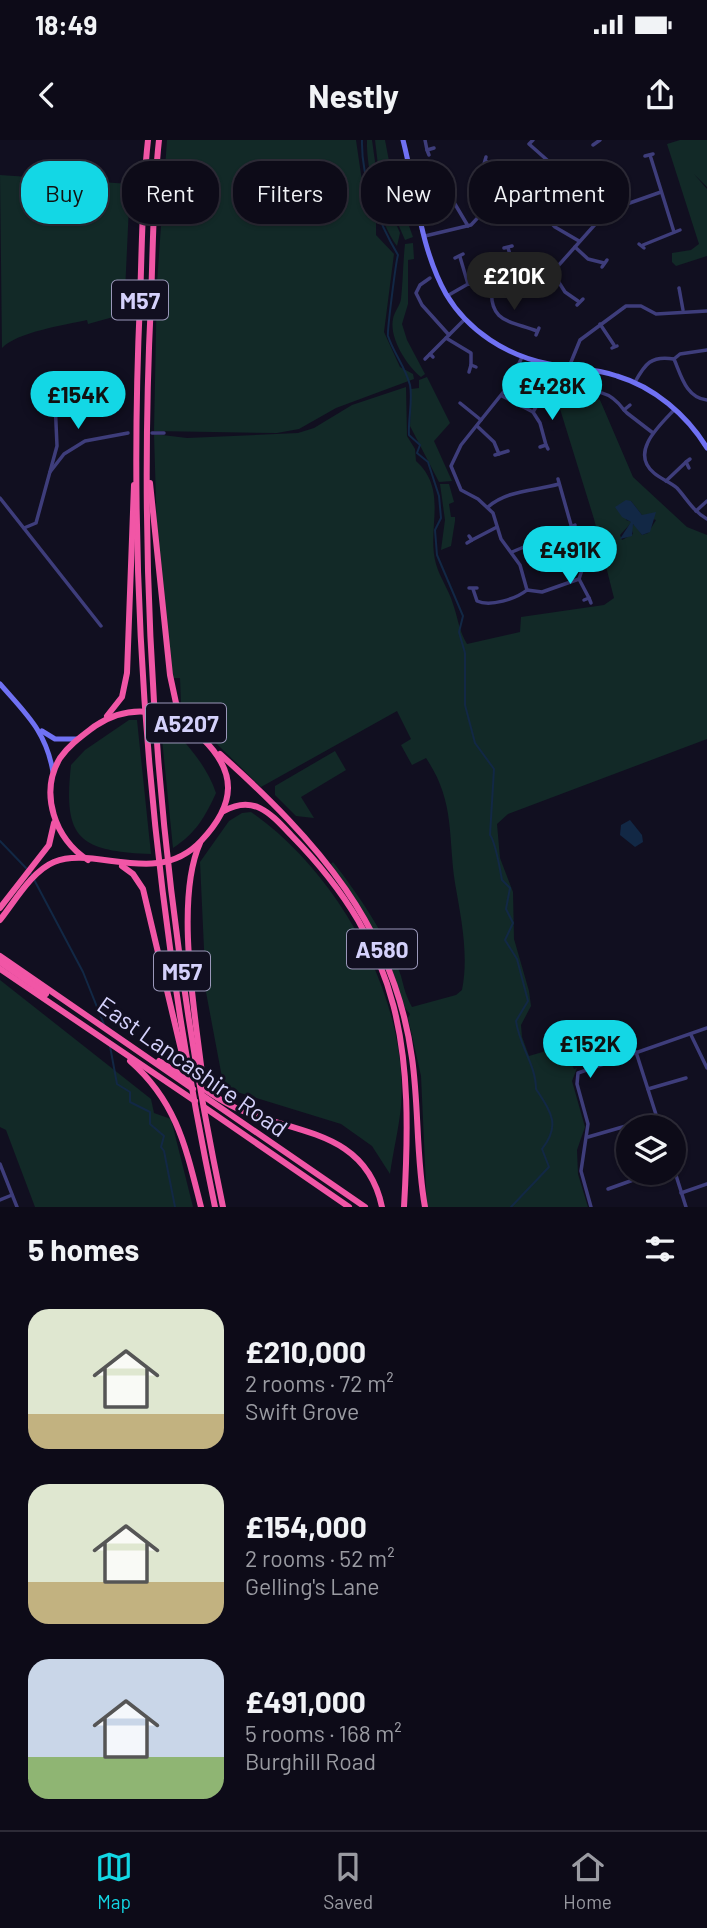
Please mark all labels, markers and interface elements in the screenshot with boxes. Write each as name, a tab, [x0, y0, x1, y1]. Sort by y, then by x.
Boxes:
text: 18:49	[35, 9, 97, 40]
icon: back	[28, 76, 66, 114]
text: Nestly	[308, 76, 399, 114]
icon: share	[641, 76, 679, 114]
chip: Buy	[21, 161, 108, 224]
chip: Rent	[122, 161, 219, 224]
chip: Filters	[233, 161, 347, 224]
chip: New	[361, 161, 455, 224]
chip: Apartment	[469, 161, 629, 224]
pin: £210K	[465, 253, 563, 312]
text: £210K	[483, 261, 545, 289]
road number: M57	[112, 280, 168, 320]
pin: £428K	[503, 362, 601, 422]
text: £428K	[518, 371, 586, 399]
pin: £154K	[29, 372, 127, 431]
text: £154K	[47, 380, 109, 408]
pin: £491K	[521, 526, 619, 586]
text: £491K	[539, 535, 601, 563]
road number: A5207	[146, 704, 226, 743]
road number: A580	[347, 930, 417, 968]
road number: M57	[154, 951, 210, 990]
street label: East Lancashire Road	[92, 990, 294, 1142]
pin: £152K	[541, 1020, 639, 1080]
text: £152K	[559, 1029, 621, 1057]
map controls	[616, 1115, 686, 1185]
button: layers	[616, 1115, 686, 1185]
icon: filters	[641, 1230, 679, 1268]
text: 5 homes	[28, 1231, 139, 1267]
text: £210,000	[245, 1333, 366, 1369]
icon: home	[84, 1337, 168, 1421]
text: 2 rooms · 72 m²	[245, 1369, 394, 1397]
text: Swift Grove	[245, 1397, 359, 1425]
text: £154,000	[245, 1508, 367, 1544]
icon: home	[84, 1512, 168, 1596]
text: 2 rooms · 52 m²	[245, 1544, 395, 1572]
text: Gelling's Lane	[245, 1572, 380, 1600]
text: £491,000	[245, 1683, 366, 1719]
icon: home	[84, 1687, 168, 1771]
text: 5 rooms · 168 m²	[245, 1719, 402, 1747]
text: Burghill Road	[245, 1747, 376, 1775]
tab: Map	[95, 1848, 133, 1913]
tab: Saved	[323, 1848, 373, 1913]
tab: Home	[563, 1848, 612, 1913]

